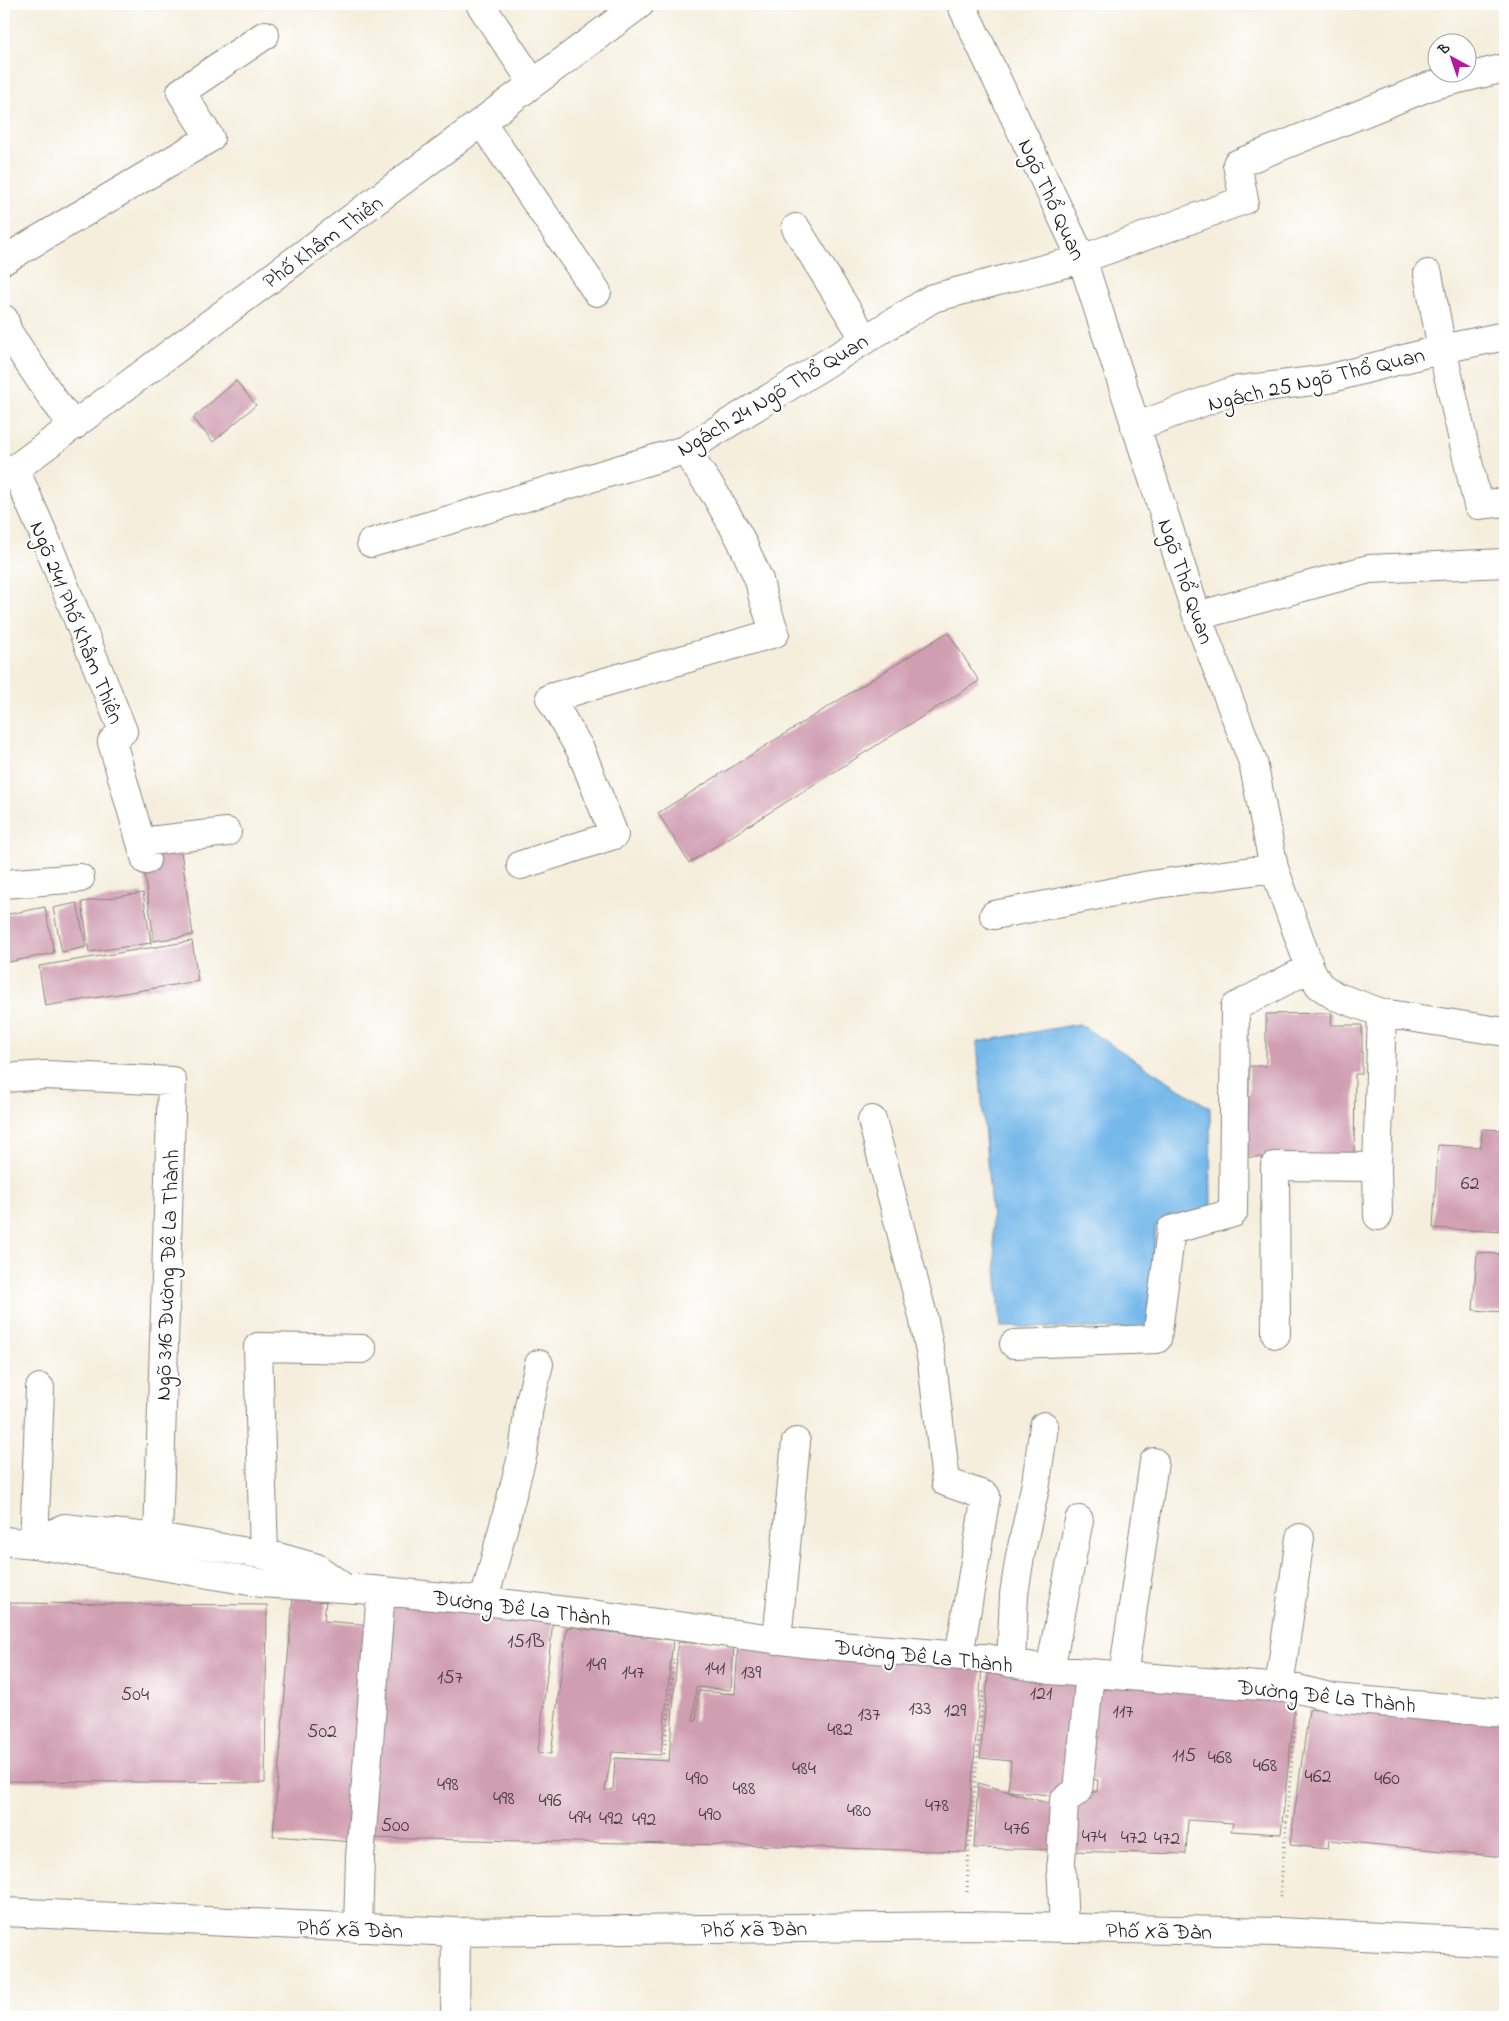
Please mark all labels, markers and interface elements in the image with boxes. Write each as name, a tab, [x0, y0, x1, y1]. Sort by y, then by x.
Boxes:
north arrow	[1426, 32, 1476, 82]
text: B	[1433, 38, 1455, 61]
street label: Ngõ Thổ Quan	[1007, 134, 1092, 267]
street label: Phố Khâm Thiên	[257, 189, 391, 298]
street label: Ngách 24 Ngõ Thổ Quan	[672, 327, 876, 467]
street label: Ngách 25 Ngõ Thổ Quan	[1205, 340, 1429, 422]
street label: Ngõ Thổ Quan	[1147, 515, 1221, 649]
street label: Ngõ 241 Phố Khâm Thiên	[19, 517, 131, 730]
street label: Ngõ 316 Đường Đê La Thành	[149, 1149, 190, 1402]
house number: 62	[1461, 1170, 1479, 1199]
street label: Đường Đê La Thành	[430, 1583, 612, 1638]
house number: 151B	[507, 1628, 545, 1657]
street label: Đường Đê La Thành	[832, 1633, 1014, 1684]
house number: 149	[586, 1651, 606, 1680]
house number: 141	[705, 1655, 725, 1684]
house number: 147	[622, 1659, 644, 1688]
house number: 139	[741, 1659, 761, 1688]
house number: 157	[437, 1664, 463, 1693]
street label: Đường Đê La Thành	[1235, 1673, 1417, 1724]
house number: 121	[1030, 1680, 1052, 1709]
house number: 504	[121, 1681, 149, 1710]
house number: 133	[909, 1695, 931, 1724]
house number: 129	[944, 1697, 966, 1726]
house number: 117	[1113, 1698, 1133, 1727]
house number: 137	[858, 1701, 880, 1730]
house number: 482	[827, 1716, 853, 1745]
house number: 502	[307, 1718, 337, 1747]
house number: 115	[1172, 1742, 1196, 1771]
house number: 468	[1208, 1744, 1232, 1773]
house number: 468	[1253, 1752, 1277, 1781]
house number: 484	[792, 1755, 816, 1784]
house number: 462	[1305, 1763, 1332, 1792]
house number: 490	[686, 1765, 709, 1794]
house number: 460	[1374, 1765, 1400, 1794]
house number: 498	[437, 1771, 459, 1800]
house number: 488	[732, 1775, 756, 1804]
house number: 498	[493, 1785, 515, 1814]
house number: 496	[538, 1787, 562, 1816]
house number: 478	[925, 1792, 949, 1821]
house number: 480	[847, 1797, 872, 1826]
house number: 490	[699, 1801, 722, 1830]
house number: 494	[569, 1804, 591, 1833]
house number: 492	[599, 1805, 623, 1834]
house number: 492	[632, 1806, 656, 1835]
house number: 500	[381, 1812, 410, 1841]
house number: 476	[1004, 1815, 1030, 1844]
house number: 474	[1082, 1823, 1106, 1852]
house number: 472	[1121, 1824, 1147, 1853]
house number: 472	[1154, 1825, 1180, 1854]
street label: Phố Xã Đàn	[296, 1913, 404, 1949]
street label: Phố Xã Đàn	[701, 1914, 807, 1948]
street label: Phố Xã Đàn	[1106, 1916, 1212, 1950]

